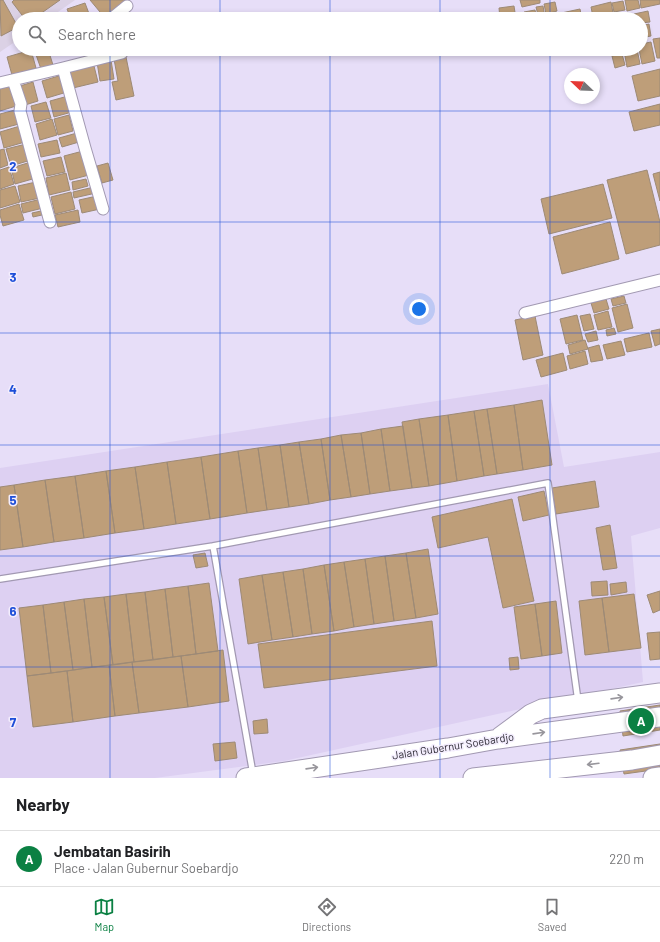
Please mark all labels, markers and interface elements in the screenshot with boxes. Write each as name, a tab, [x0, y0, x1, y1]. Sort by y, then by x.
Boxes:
search box	[12, 12, 648, 56]
icon: search	[26, 23, 48, 45]
text: Search here	[58, 25, 136, 43]
north arrow	[564, 68, 600, 104]
text: 2	[9, 158, 17, 174]
text: 3	[9, 269, 17, 285]
your location	[409, 299, 429, 319]
text: 4	[9, 381, 17, 397]
text: 5	[9, 492, 17, 508]
text: 6	[10, 603, 17, 619]
one-way arrow	[611, 694, 624, 702]
pin: A	[628, 706, 654, 736]
text: 7	[10, 714, 17, 730]
street label: Jalan Gubernur Soebardjo	[391, 729, 515, 762]
one-way arrow	[532, 729, 545, 737]
one-way arrow	[587, 760, 600, 768]
one-way arrow	[306, 764, 319, 772]
text: Nearby	[16, 794, 70, 814]
text: Jembatan Basirih	[54, 842, 171, 860]
text: A	[25, 851, 33, 867]
text: 220 m	[609, 851, 644, 867]
text: Place · Jalan Gubernur Soebardjo	[54, 860, 239, 876]
tab: Map	[93, 896, 115, 933]
tab: Directions	[302, 896, 351, 933]
tab: Saved	[538, 896, 567, 933]

